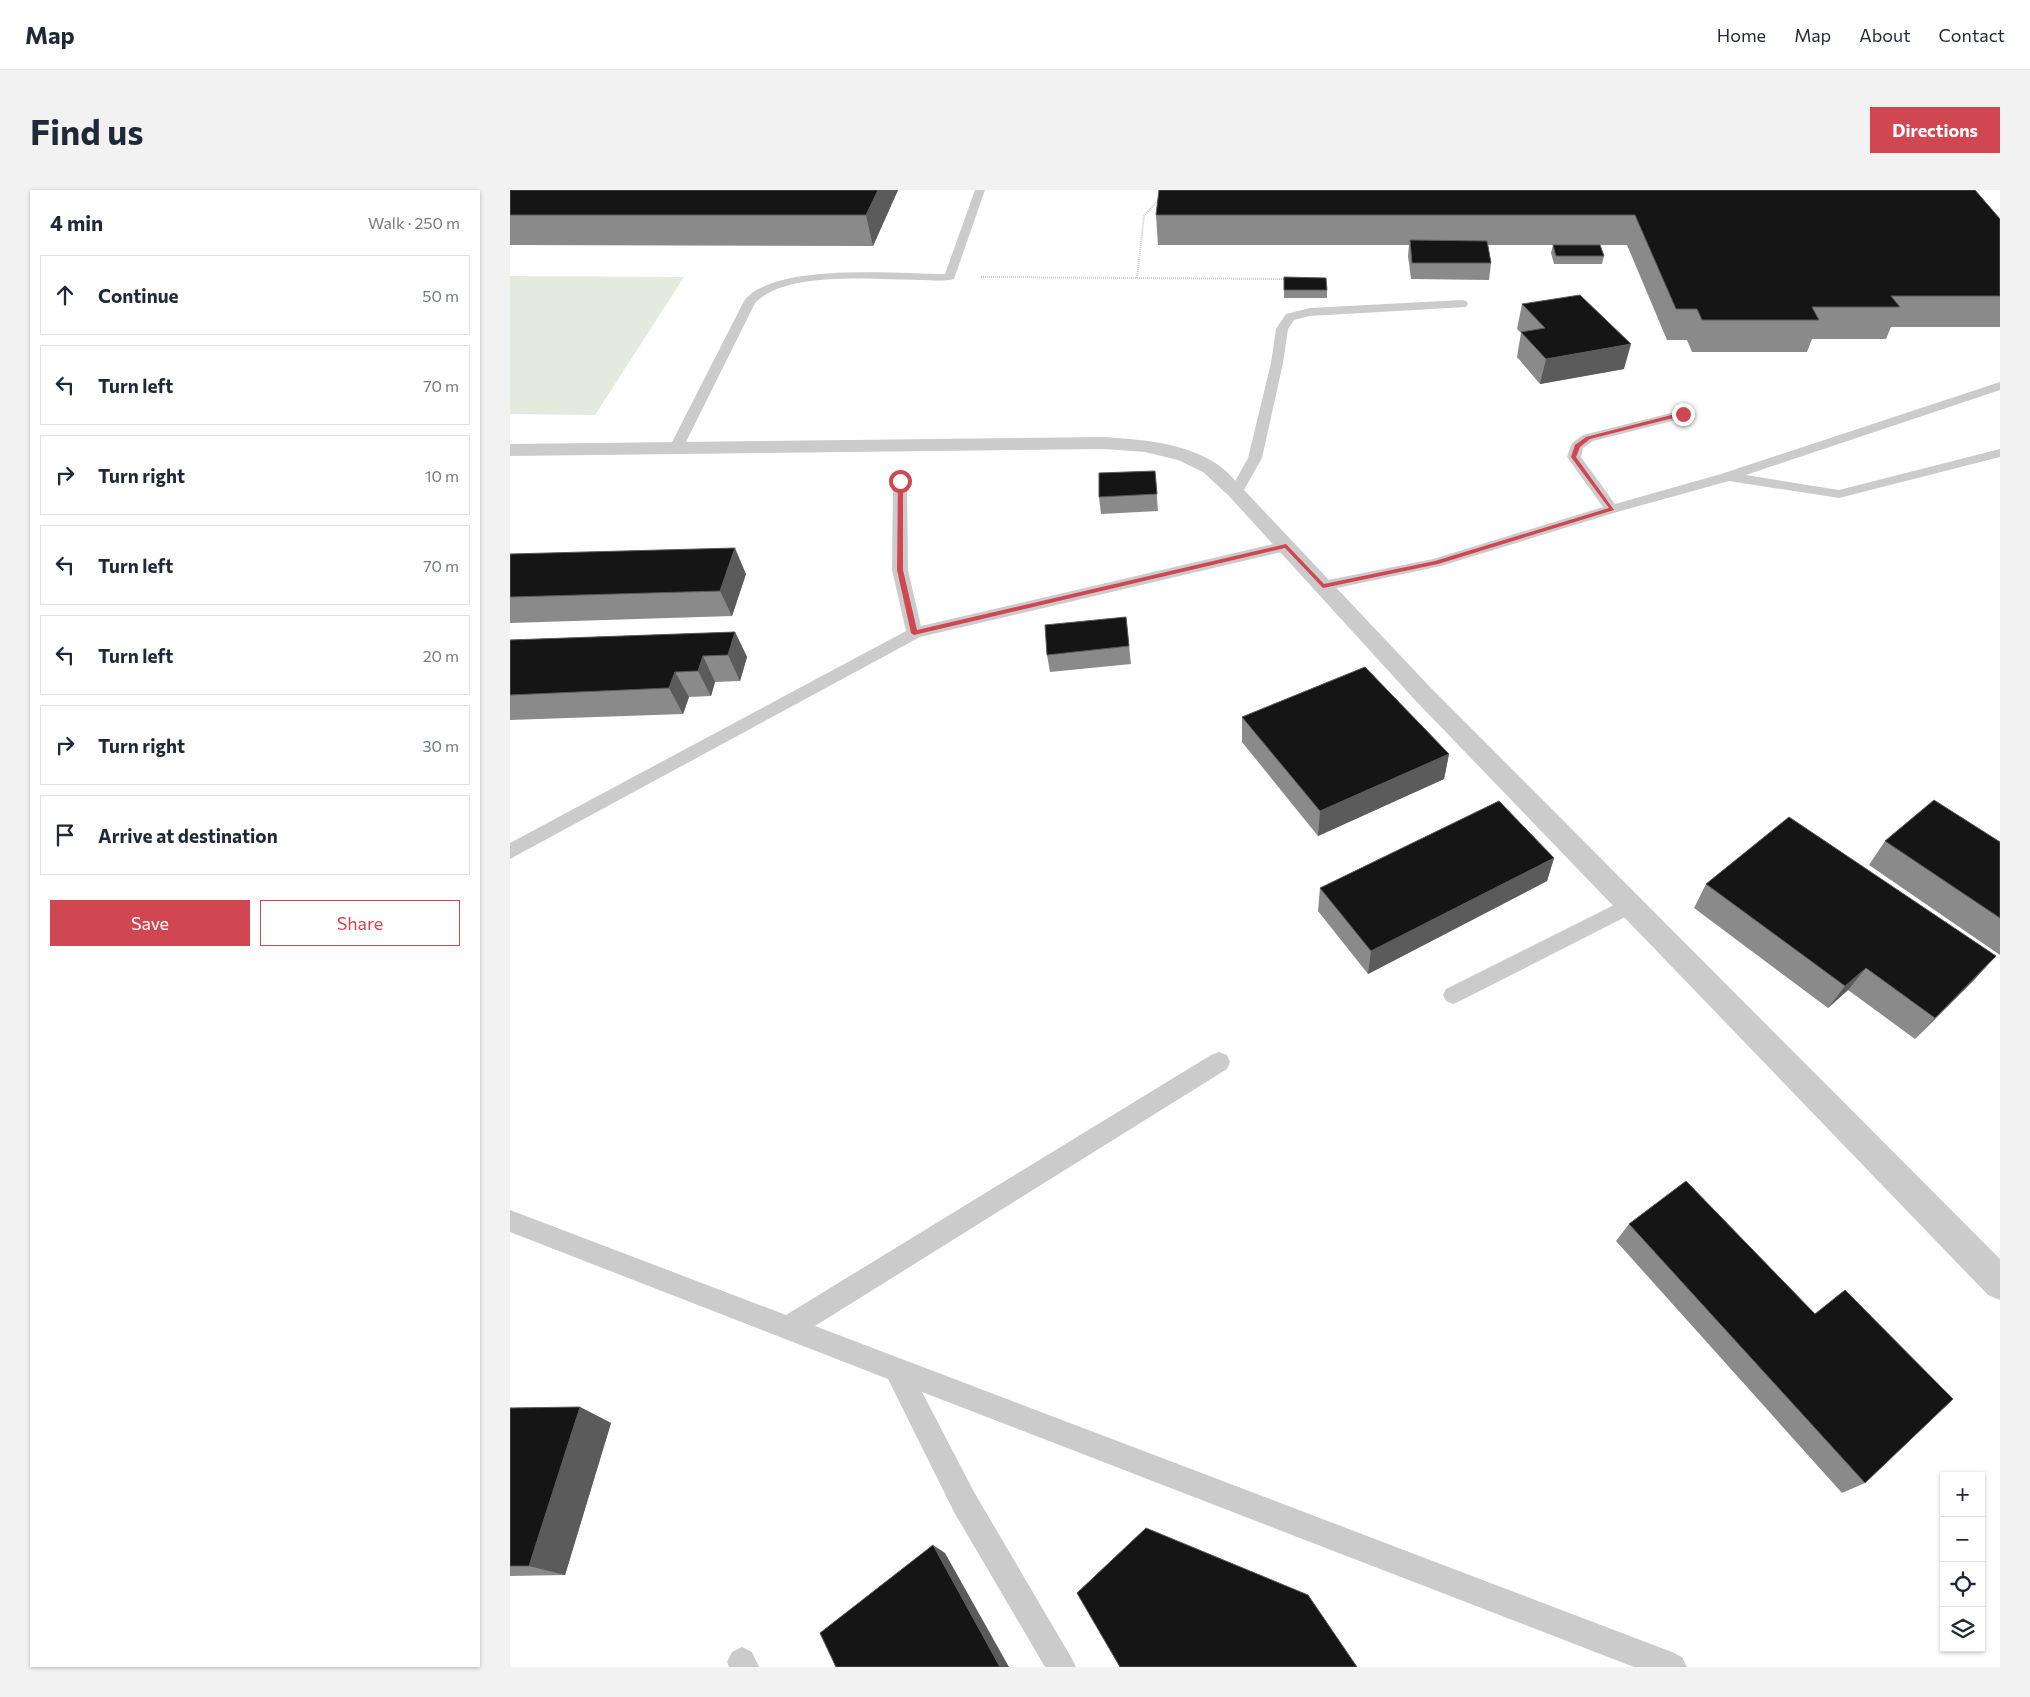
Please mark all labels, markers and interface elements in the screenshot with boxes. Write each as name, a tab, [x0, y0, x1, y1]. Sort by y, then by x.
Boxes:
text: Map	[25, 20, 75, 49]
text: Home	[1717, 24, 1766, 46]
text: Map	[1794, 24, 1831, 46]
text: About	[1859, 24, 1911, 46]
text: Contact	[1939, 24, 2005, 46]
button: Directions	[1870, 107, 2000, 153]
text: Find us	[30, 109, 144, 152]
text: 4 min	[50, 210, 103, 235]
text: Walk · 250 m	[368, 213, 460, 232]
icon: ahead	[51, 281, 79, 309]
text: Continue	[98, 284, 178, 307]
text: 50 m	[422, 286, 459, 305]
icon: left	[51, 371, 79, 399]
text: Turn left	[98, 374, 173, 397]
text: 70 m	[423, 376, 459, 395]
route end	[1672, 403, 1695, 426]
icon: right	[51, 461, 79, 489]
text: Turn right	[98, 464, 185, 487]
text: 10 m	[425, 466, 459, 485]
route start	[889, 470, 912, 493]
icon: left	[51, 551, 79, 579]
text: Turn left	[98, 554, 173, 577]
text: 70 m	[423, 556, 459, 575]
icon: left	[51, 641, 79, 669]
text: Turn left	[98, 644, 173, 667]
text: 20 m	[423, 646, 459, 665]
icon: right	[51, 731, 79, 759]
text: Turn right	[98, 734, 185, 757]
text: 30 m	[422, 736, 459, 755]
icon: arrive	[51, 821, 79, 849]
text: Arrive at destination	[98, 824, 278, 847]
button: Save	[50, 900, 250, 946]
button: Share	[260, 900, 460, 946]
map controls	[1940, 1472, 1985, 1652]
button: +	[1940, 1472, 1985, 1517]
button: −	[1940, 1517, 1985, 1562]
button: locate	[1940, 1562, 1985, 1607]
button: layers	[1940, 1607, 1985, 1652]

